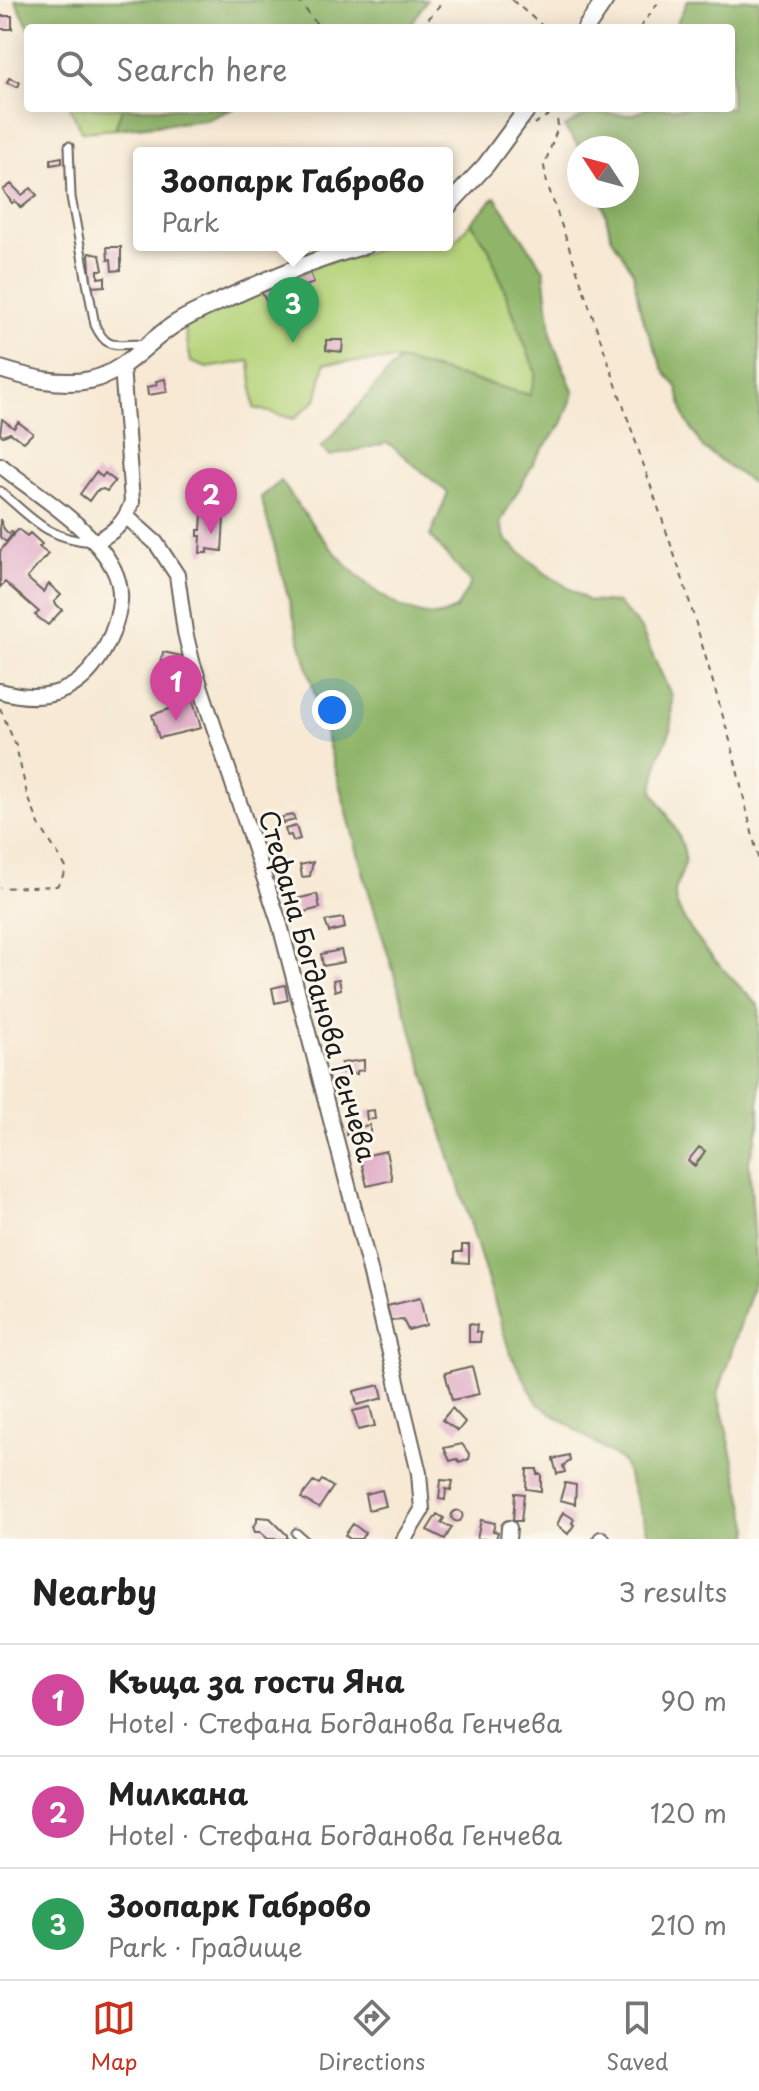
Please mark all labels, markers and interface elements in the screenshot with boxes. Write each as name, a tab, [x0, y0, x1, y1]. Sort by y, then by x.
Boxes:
search box	[24, 24, 735, 112]
icon: search	[52, 46, 96, 90]
text: Search here	[116, 46, 288, 91]
north arrow	[567, 136, 639, 208]
popup	[133, 147, 453, 251]
text: Зоопарк Габрово	[162, 157, 424, 202]
text: Park	[162, 202, 220, 241]
pin: 3	[267, 277, 319, 343]
pin: 2	[185, 468, 237, 534]
pin: 1	[150, 655, 202, 721]
your location	[312, 690, 352, 730]
street label: Стефана Богданова Генчева	[250, 805, 388, 1167]
text: Nearby	[32, 1565, 157, 1617]
text: 3 results	[619, 1572, 727, 1611]
text: Къща за гости Яна	[108, 1658, 405, 1703]
text: 1	[52, 1681, 64, 1720]
text: 90 m	[660, 1681, 727, 1720]
text: Hotel · Стефана Богданова Генчева	[108, 1703, 562, 1742]
text: Милкана	[108, 1770, 248, 1815]
text: 2	[49, 1793, 67, 1832]
text: 120 m	[650, 1793, 727, 1832]
text: Hotel · Стефана Богданова Генчева	[108, 1815, 562, 1854]
text: Зоопарк Габрово	[108, 1882, 371, 1927]
text: 3	[49, 1905, 67, 1944]
text: 210 m	[650, 1905, 727, 1944]
text: Park · Градище	[108, 1927, 303, 1966]
tab: Map	[90, 1996, 137, 2077]
tab: Directions	[318, 1996, 425, 2077]
tab: Saved	[606, 1996, 669, 2077]

